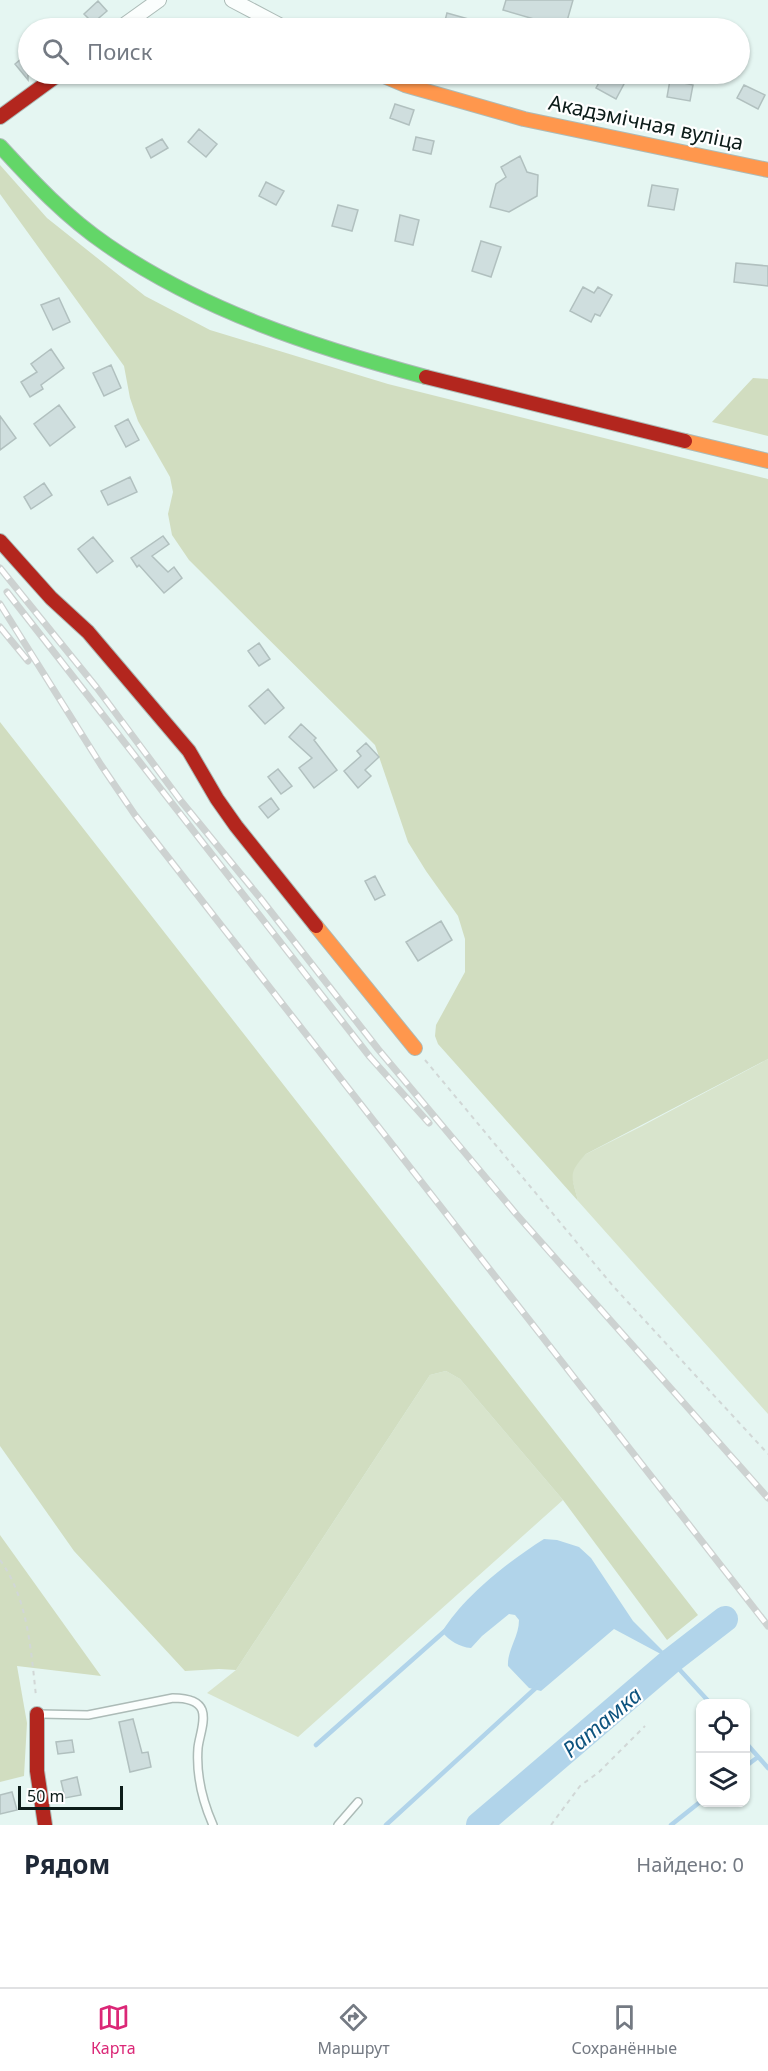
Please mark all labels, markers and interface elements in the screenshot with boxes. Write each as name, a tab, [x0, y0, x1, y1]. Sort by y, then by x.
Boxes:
search box	[18, 18, 750, 84]
icon: search	[39, 35, 72, 68]
text: Поиск	[87, 36, 152, 66]
street label: Акадэмічная вуліца	[546, 88, 746, 156]
water label: Ратамка	[555, 1679, 647, 1763]
map controls	[696, 1699, 750, 1807]
button: locate	[696, 1699, 750, 1753]
button: layers	[696, 1753, 750, 1807]
scale bar	[18, 1783, 123, 1810]
text: 50 m	[27, 1785, 64, 1807]
text: Рядом	[24, 1846, 110, 1882]
text: Найдено: 0	[636, 1851, 744, 1878]
tab: Карта	[91, 2001, 136, 2059]
tab: Маршрут	[317, 2001, 390, 2059]
tab: Сохранённые	[572, 2001, 677, 2059]

